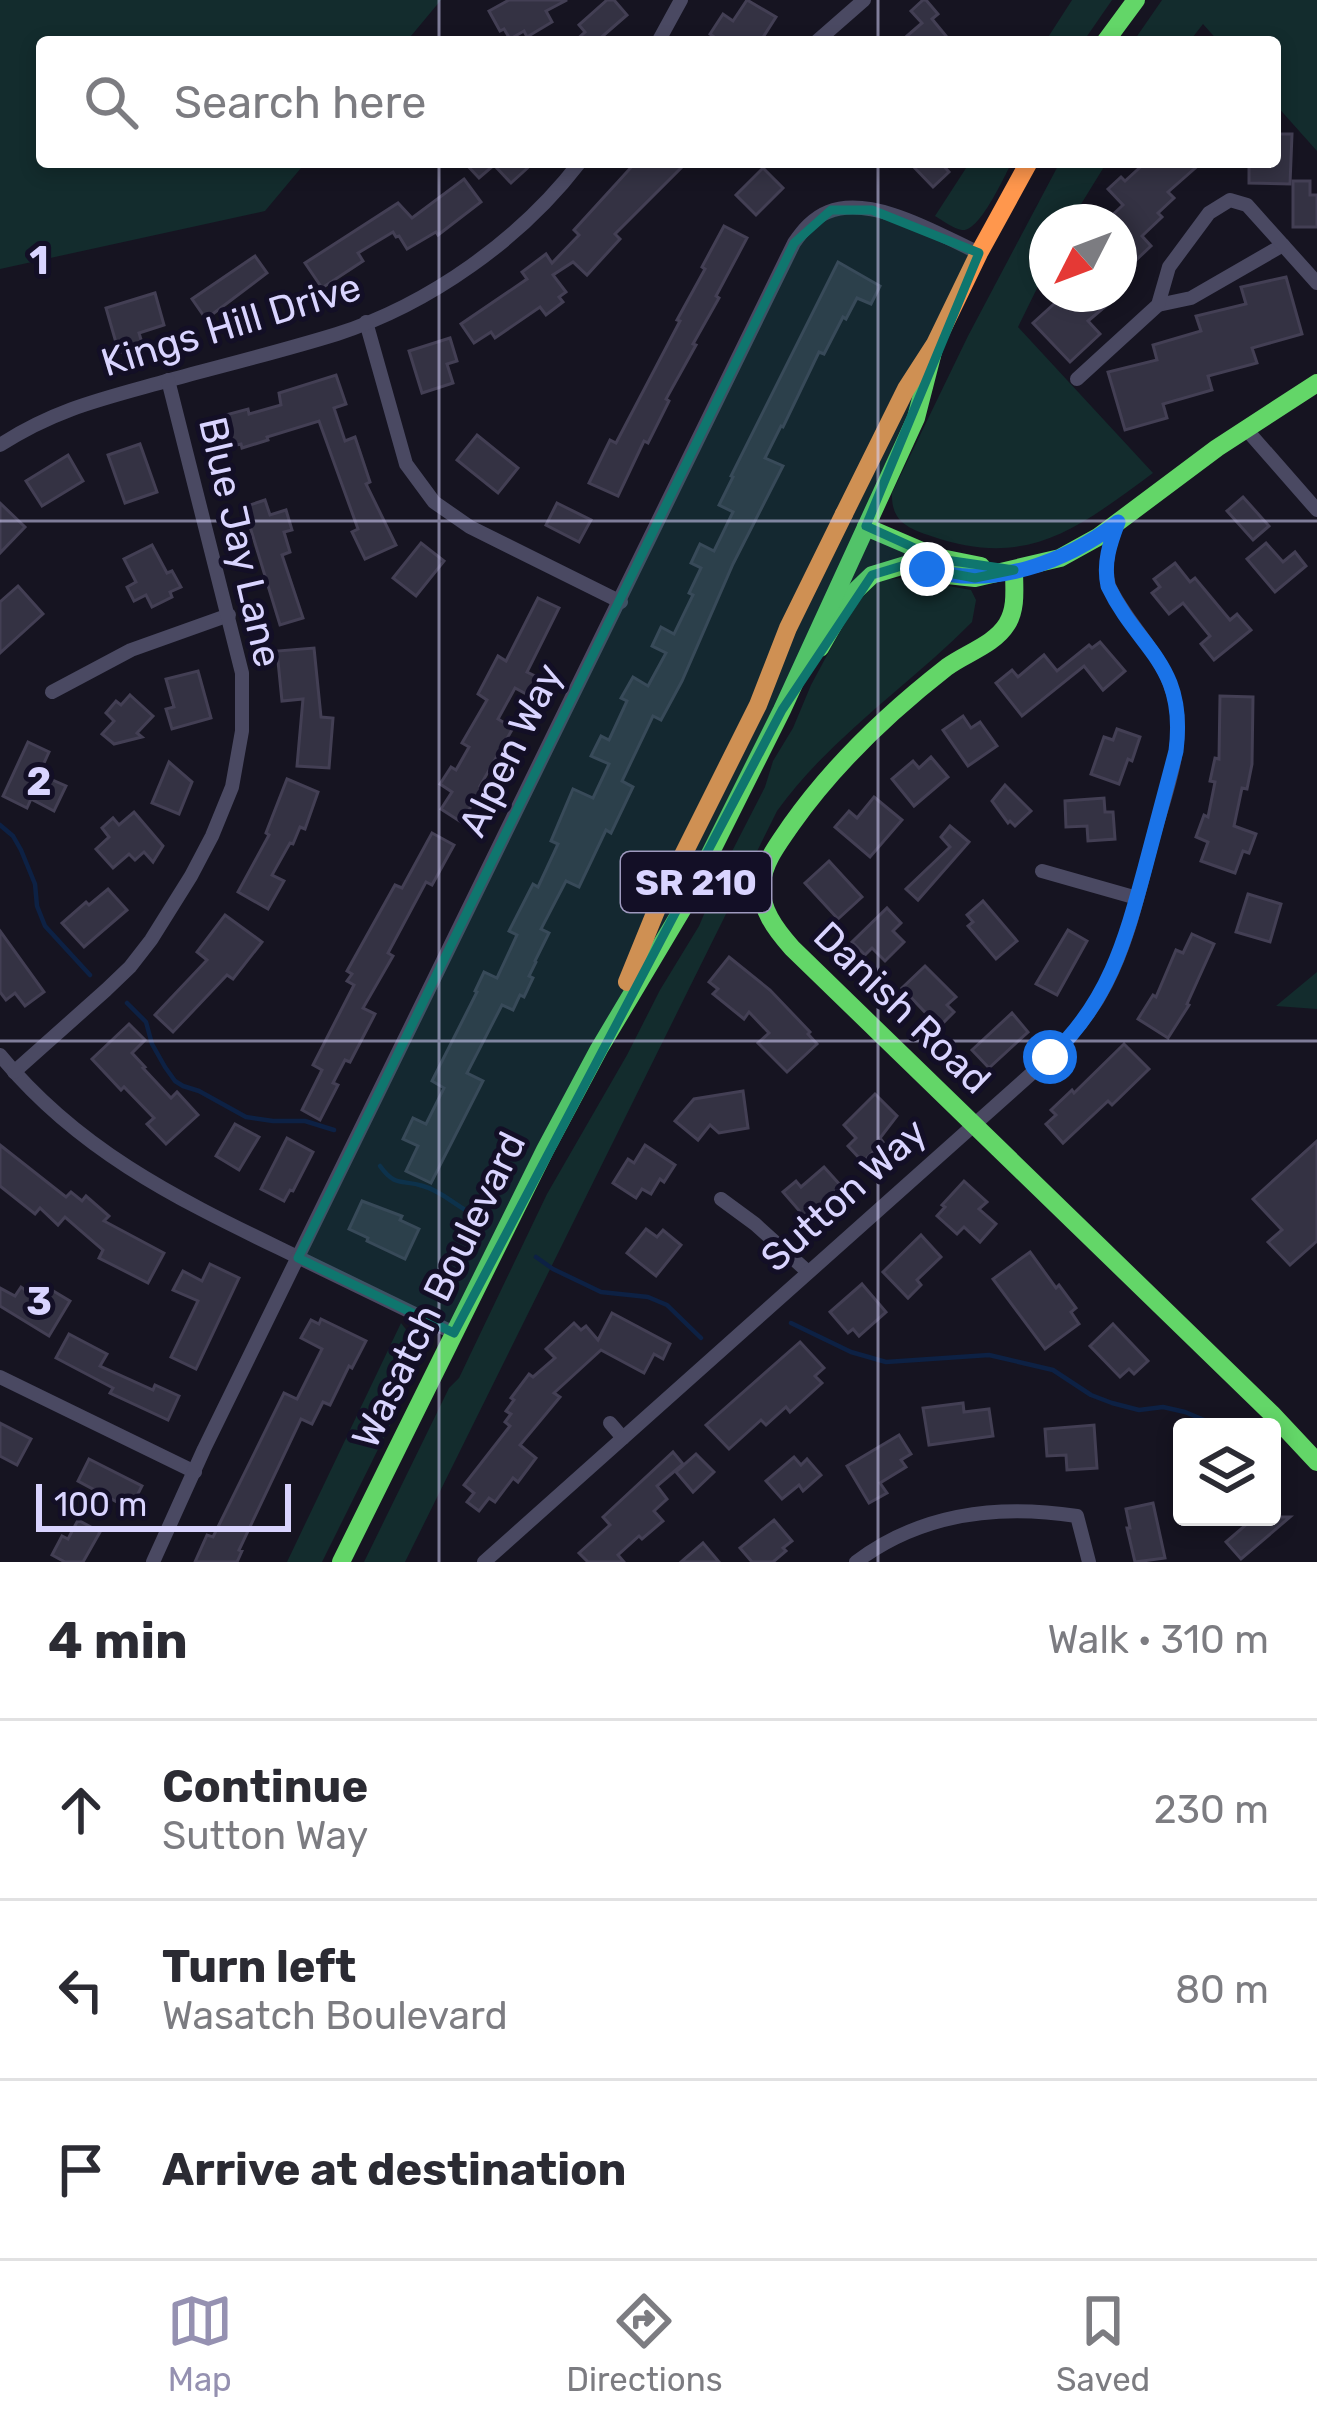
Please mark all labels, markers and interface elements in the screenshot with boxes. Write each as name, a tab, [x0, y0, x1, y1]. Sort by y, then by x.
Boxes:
search box	[36, 36, 1281, 168]
icon: search	[78, 69, 144, 135]
text: Search here	[174, 76, 426, 129]
north arrow	[1029, 204, 1137, 312]
text: 1	[29, 238, 49, 284]
street label: Kings Hill Drive	[96, 264, 366, 386]
street label: Blue Jay Lane	[189, 413, 291, 671]
route end	[900, 542, 954, 596]
street label: Alpen Way	[450, 656, 572, 844]
text: 2	[26, 759, 52, 805]
road number: SR 210	[621, 852, 771, 912]
street label: Danish Road	[804, 913, 1000, 1103]
route start	[1023, 1030, 1077, 1084]
street label: Sutton Way	[752, 1109, 936, 1281]
street label: Wasatch Boulevard	[343, 1125, 535, 1455]
text: 3	[26, 1279, 52, 1325]
map controls	[1173, 1418, 1281, 1526]
button: layers	[1173, 1418, 1281, 1526]
scale bar	[36, 1478, 291, 1531]
text: 100 m	[54, 1485, 147, 1524]
text: 4 min	[48, 1610, 188, 1671]
text: Walk · 310 m	[1047, 1617, 1269, 1663]
text: Continue	[162, 1760, 368, 1813]
icon: ahead	[48, 1777, 114, 1843]
text: 230 m	[1154, 1787, 1269, 1833]
text: Sutton Way	[162, 1813, 368, 1859]
text: Turn left	[162, 1940, 356, 1993]
icon: left	[48, 1957, 114, 2023]
text: 80 m	[1175, 1967, 1269, 2013]
text: Wasatch Boulevard	[162, 1993, 508, 2039]
icon: arrive	[48, 2137, 114, 2203]
text: Arrive at destination	[162, 2143, 627, 2196]
tab: Map	[167, 2288, 233, 2399]
tab: Directions	[566, 2288, 723, 2399]
tab: Saved	[1056, 2288, 1150, 2399]

